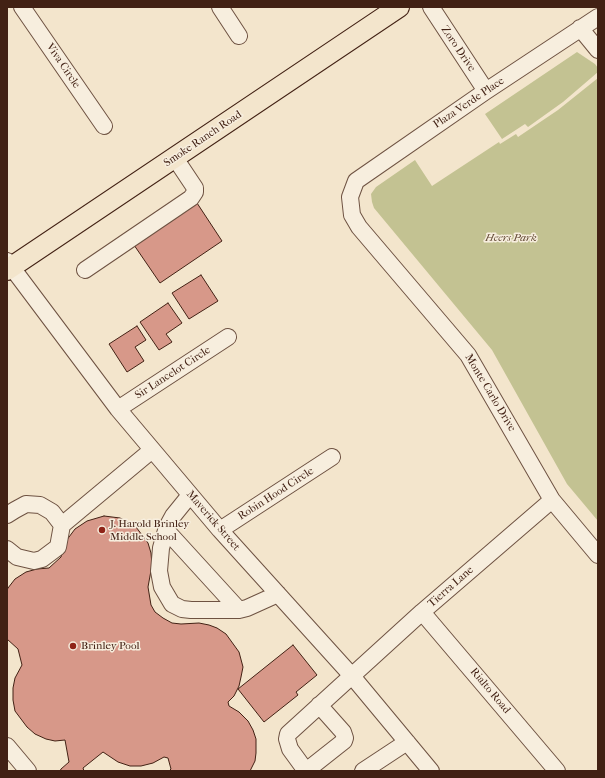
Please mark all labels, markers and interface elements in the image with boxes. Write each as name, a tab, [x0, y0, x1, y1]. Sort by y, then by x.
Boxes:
street label: Zoro Drive	[438, 24, 478, 74]
street label: Viva Circle	[43, 41, 83, 91]
street label: Plaza Verde Place	[431, 74, 507, 132]
street label: Smoke Ranch Road	[162, 108, 244, 170]
park label: Heers Park	[485, 231, 537, 245]
street label: Sir Lancelot Circle	[133, 344, 213, 402]
street label: Monte Carlo Drive	[462, 352, 518, 434]
street label: Robin Hood Circle	[236, 465, 316, 523]
street label: Maverick Street	[183, 488, 243, 554]
place label: J. Harold Brinley Middle School	[110, 517, 189, 543]
marker: J. Harold Brinley Middle School	[97, 525, 107, 535]
street label: Tierra Lane	[425, 564, 477, 610]
place label: Brinley Pool	[81, 639, 139, 653]
marker: Brinley Pool	[68, 641, 78, 651]
street label: Rialto Road	[467, 665, 513, 717]

